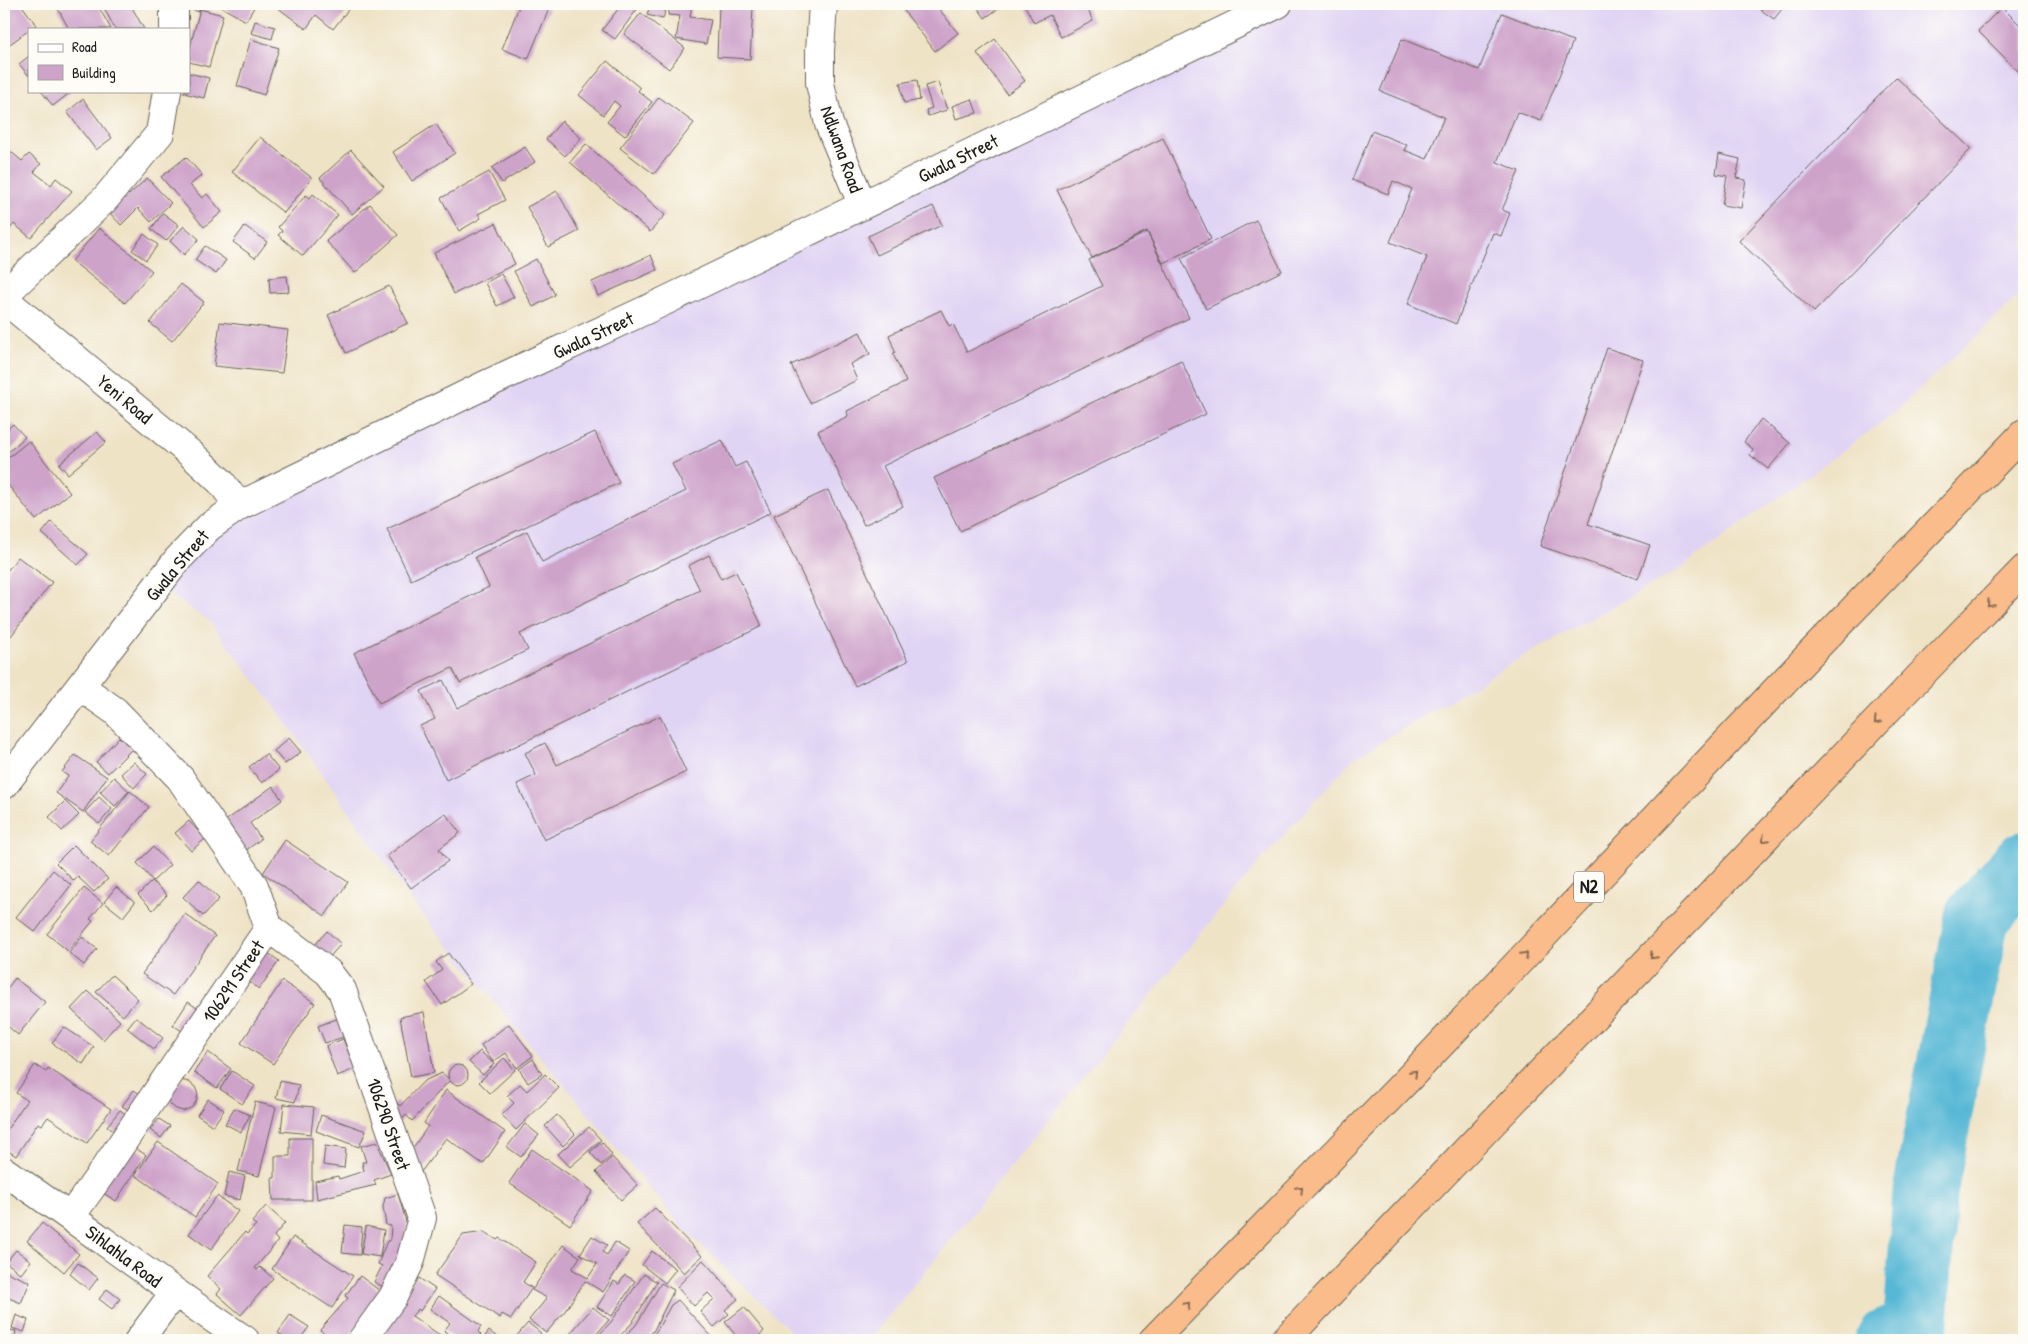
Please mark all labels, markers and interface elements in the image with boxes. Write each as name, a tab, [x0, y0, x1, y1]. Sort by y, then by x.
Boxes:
legend	[28, 28, 190, 92]
text: Road	[72, 36, 97, 57]
text: Building	[72, 62, 116, 83]
street label: Ndlwana Road	[814, 102, 870, 196]
street label: Gwala Street	[913, 127, 1003, 189]
street label: Gwala Street	[548, 305, 638, 365]
street label: Yeni Road	[92, 368, 158, 430]
street label: Gwala Street	[139, 523, 215, 606]
one-way arrow	[1987, 599, 1996, 608]
one-way arrow	[1874, 715, 1883, 724]
one-way arrow	[1762, 833, 1771, 842]
road number: N2	[1574, 872, 1604, 902]
street label: 106291 Street	[196, 934, 270, 1027]
one-way arrow	[1519, 951, 1528, 960]
one-way arrow	[1650, 951, 1659, 960]
one-way arrow	[1408, 1069, 1417, 1078]
street label: 106290 Street	[361, 1074, 417, 1174]
one-way arrow	[1294, 1186, 1303, 1195]
street label: Sihlahla Road	[80, 1219, 168, 1294]
one-way arrow	[1181, 1302, 1190, 1311]

